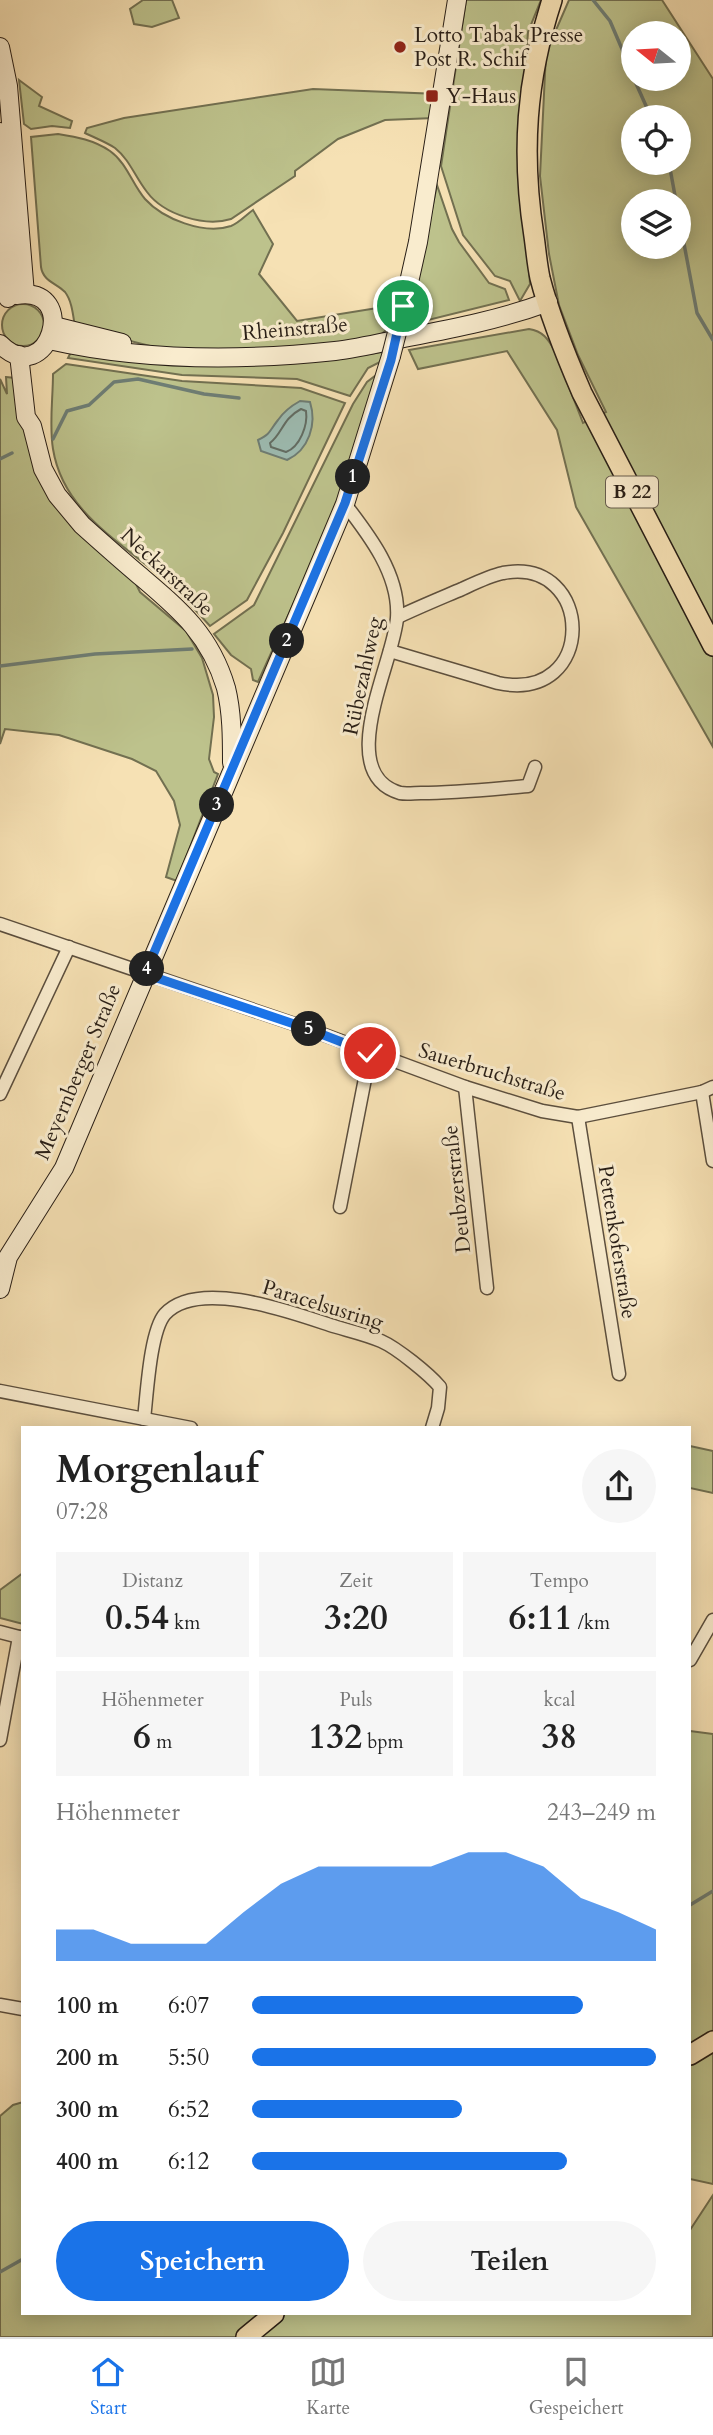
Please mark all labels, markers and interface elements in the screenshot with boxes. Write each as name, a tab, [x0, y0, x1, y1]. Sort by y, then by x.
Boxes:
place label: Lotto Tabak Presse Post R. Schif	[414, 21, 583, 74]
north arrow	[621, 21, 691, 91]
map controls	[621, 21, 691, 259]
marker: Lotto Tabak Presse Post R. Schif	[392, 39, 408, 55]
place label: Y-Haus	[446, 82, 516, 111]
marker: Y-Haus	[424, 88, 440, 104]
button: locate	[621, 105, 691, 175]
button: layers	[621, 189, 691, 259]
pin	[373, 276, 433, 336]
icon: arrive	[384, 287, 422, 325]
street label: Rheinstraße	[241, 310, 349, 348]
pin: 1	[336, 460, 370, 494]
text: 1	[348, 463, 357, 489]
road number: B 22	[606, 477, 658, 508]
street label: Neckarstraße	[114, 521, 220, 623]
street label: Rübezahlweg	[336, 614, 390, 738]
pin: 2	[270, 624, 304, 658]
text: 2	[282, 627, 291, 653]
pin: 3	[200, 788, 234, 822]
text: 3	[212, 791, 221, 817]
pin: 4	[130, 951, 164, 986]
text: 4	[142, 955, 151, 981]
street label: Meyernberger Straße	[28, 980, 128, 1164]
pin: 5	[292, 1012, 326, 1046]
text: 5	[304, 1015, 313, 1041]
pin	[340, 1023, 400, 1083]
icon: check	[351, 1034, 389, 1072]
street label: Sauerbruchstraße	[415, 1036, 569, 1108]
street label: Deubzerstraße	[436, 1124, 478, 1254]
street label: Pettenkoferstraße	[591, 1163, 643, 1321]
street label: Paracelsusring	[259, 1273, 387, 1337]
text: Morgenlauf	[56, 1444, 259, 1496]
button: share	[582, 1449, 656, 1523]
text: 07:28	[56, 1496, 109, 1527]
text: Distanz	[122, 1568, 183, 1594]
text: Zeit	[339, 1568, 373, 1594]
text: Tempo	[530, 1568, 589, 1594]
text: 0.54	[105, 1594, 169, 1642]
text: 3:20	[324, 1594, 388, 1642]
text: 6:11	[509, 1594, 573, 1642]
text: km	[169, 1610, 200, 1636]
text: /km	[573, 1610, 610, 1636]
text: Höhenmeter	[102, 1687, 204, 1713]
text: Puls	[340, 1687, 372, 1713]
text: kcal	[543, 1687, 575, 1713]
text: 6	[133, 1713, 151, 1761]
text: 132	[308, 1713, 362, 1761]
text: 38	[541, 1713, 577, 1761]
text: m	[151, 1729, 172, 1755]
text: bpm	[362, 1729, 404, 1755]
text: Höhenmeter	[56, 1797, 180, 1828]
text: 243–249 m	[547, 1797, 656, 1828]
text: 100 m	[56, 1990, 119, 2021]
text: 6:07	[168, 1990, 209, 2021]
text: 200 m	[56, 2042, 119, 2073]
text: 5:50	[168, 2042, 209, 2073]
text: 300 m	[56, 2094, 119, 2125]
text: 6:52	[168, 2094, 209, 2125]
text: 400 m	[56, 2146, 119, 2177]
text: 6:12	[168, 2146, 209, 2177]
button: Speichern	[56, 2221, 349, 2301]
button: Teilen	[363, 2221, 656, 2301]
tab: Start	[89, 2353, 127, 2421]
tab: Karte	[306, 2353, 350, 2421]
tab: Gespeichert	[529, 2353, 624, 2421]

